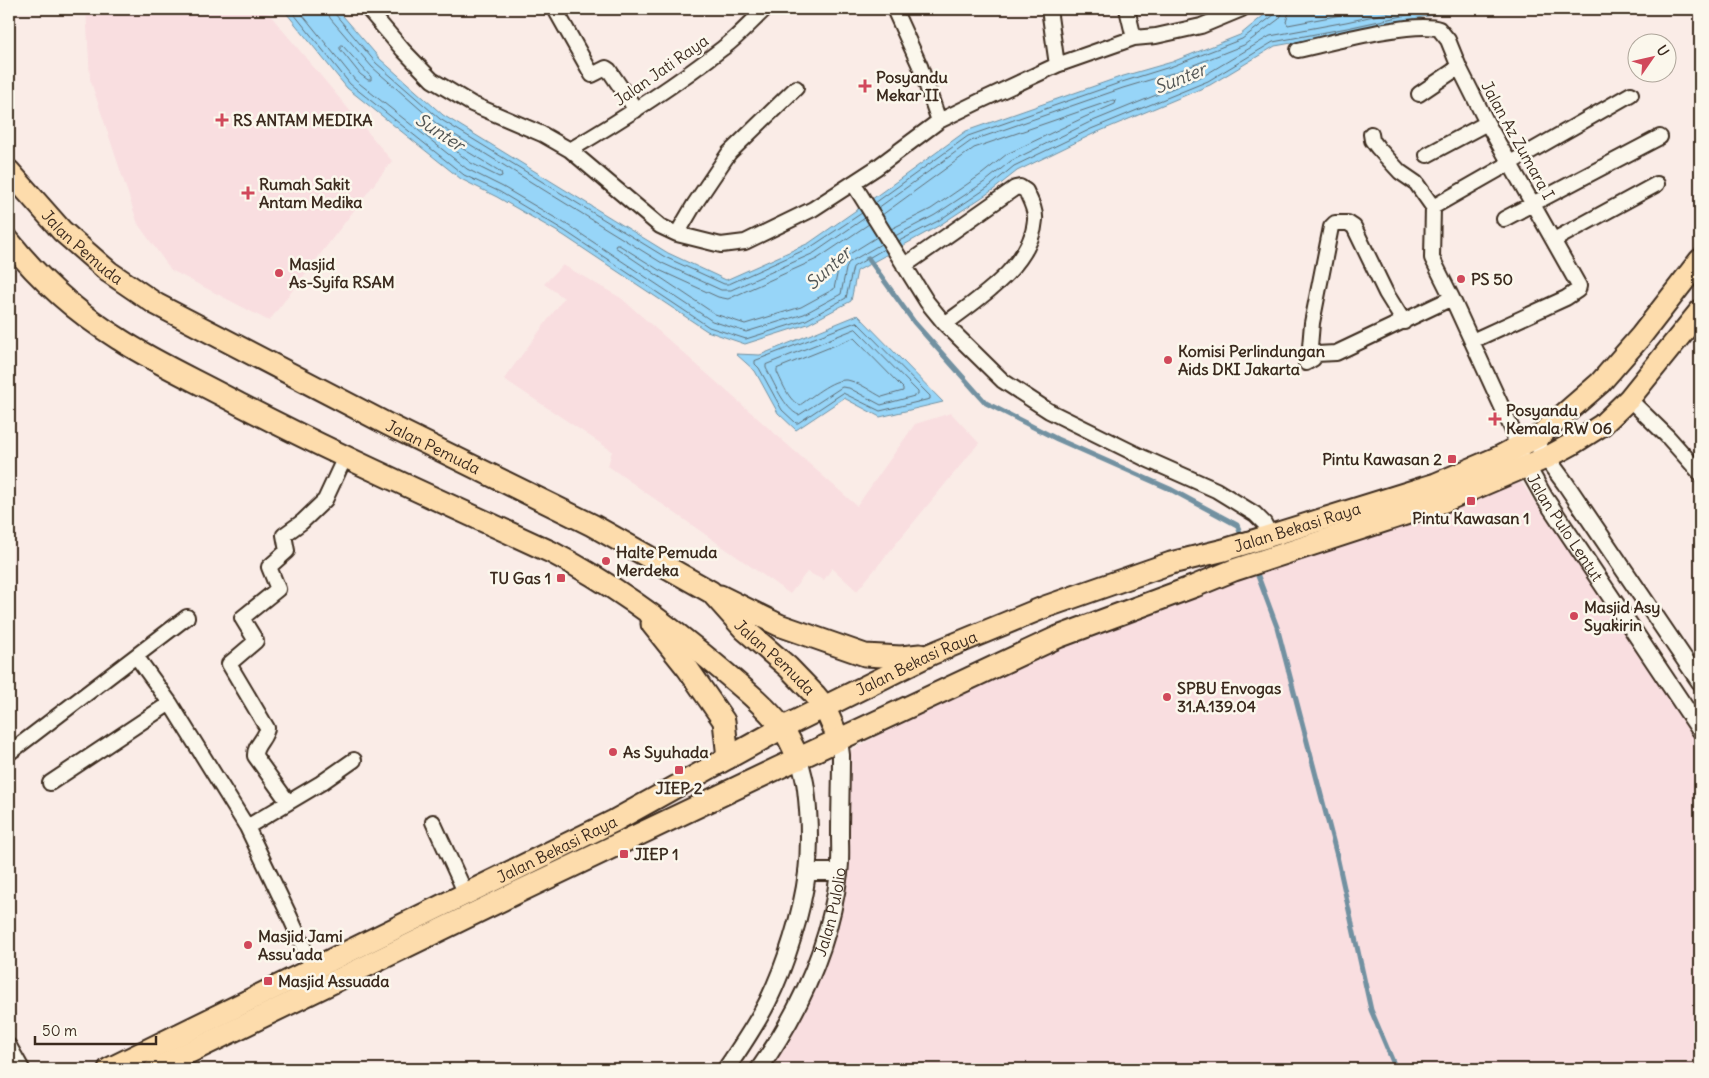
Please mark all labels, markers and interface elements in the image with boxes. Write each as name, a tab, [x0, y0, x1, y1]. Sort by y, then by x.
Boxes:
street label: Jalan Jati Raya	[610, 30, 712, 110]
north arrow	[1626, 32, 1676, 82]
text: U	[1653, 42, 1673, 60]
water label: Sunter	[1151, 56, 1212, 99]
place label: Posyandu Mekar II	[876, 67, 948, 105]
street label: Jalan Az Zumara I	[1477, 77, 1559, 203]
marker: Posyandu Mekar II	[858, 79, 872, 93]
water label: Sunter	[411, 108, 471, 158]
place label: RS ANTAM MEDIKA	[233, 110, 373, 130]
marker: RS ANTAM MEDIKA	[215, 113, 229, 127]
place label: Rumah Sakit Antam Medika	[259, 174, 362, 212]
marker: Rumah Sakit Antam Medika	[241, 186, 255, 200]
street label: Jalan Pemuda	[38, 205, 127, 289]
water label: Sunter	[800, 240, 858, 295]
place label: Masjid As-Syifa RSAM	[289, 254, 395, 293]
marker: Masjid As-Syifa RSAM	[273, 267, 285, 279]
place label: PS 50	[1471, 269, 1513, 289]
marker: PS 50	[1455, 273, 1467, 285]
place label: Komisi Perlindungan Aids DKI Jakarta	[1178, 341, 1325, 379]
marker: Komisi Perlindungan Aids DKI Jakarta	[1162, 354, 1174, 366]
place label: Posyandu Kemala RW 06	[1506, 400, 1612, 438]
marker: Posyandu Kemala RW 06	[1488, 412, 1502, 426]
street label: Jalan Pemuda	[383, 415, 484, 478]
place label: Pintu Kawasan 2	[1322, 449, 1442, 469]
marker: Pintu Kawasan 2	[1446, 453, 1458, 465]
street label: Jalan Pulo Lentut	[1523, 470, 1608, 586]
marker: Pintu Kawasan 1	[1465, 495, 1477, 507]
street label: Jalan Bekasi Raya	[1231, 498, 1363, 556]
place label: Pintu Kawasan 1	[1412, 508, 1530, 528]
place label: Halte Pemuda Merdeka	[616, 542, 717, 580]
marker: Halte Pemuda Merdeka	[600, 555, 612, 567]
place label: TU Gas 1	[490, 568, 551, 588]
marker: TU Gas 1	[555, 572, 567, 584]
place label: Masjid Asy Syakirin	[1584, 597, 1660, 636]
marker: Masjid Asy Syakirin	[1568, 610, 1580, 622]
street label: Jalan Pemuda	[730, 615, 819, 699]
street label: Jalan Bekasi Raya	[852, 626, 980, 700]
place label: SPBU Envogas 31.A.139.04	[1177, 678, 1281, 716]
marker: SPBU Envogas 31.A.139.04	[1161, 691, 1173, 703]
place label: As Syuhada	[623, 742, 709, 763]
marker: As Syuhada	[607, 746, 619, 758]
marker: JIEP 2	[673, 764, 685, 776]
place label: JIEP 2	[656, 778, 703, 798]
street label: Jalan Bekasi Raya	[493, 811, 620, 887]
place label: JIEP 1	[634, 844, 679, 864]
marker: JIEP 1	[618, 848, 630, 860]
street label: Jalan Pulolio	[810, 866, 850, 959]
place label: Masjid Jami Assu'ada	[258, 926, 343, 964]
marker: Masjid Jami Assu'ada	[242, 939, 254, 951]
place label: Masjid Assuada	[278, 971, 389, 991]
marker: Masjid Assuada	[262, 975, 274, 987]
scale bar	[35, 1013, 156, 1045]
text: 50 m	[42, 1021, 77, 1040]

